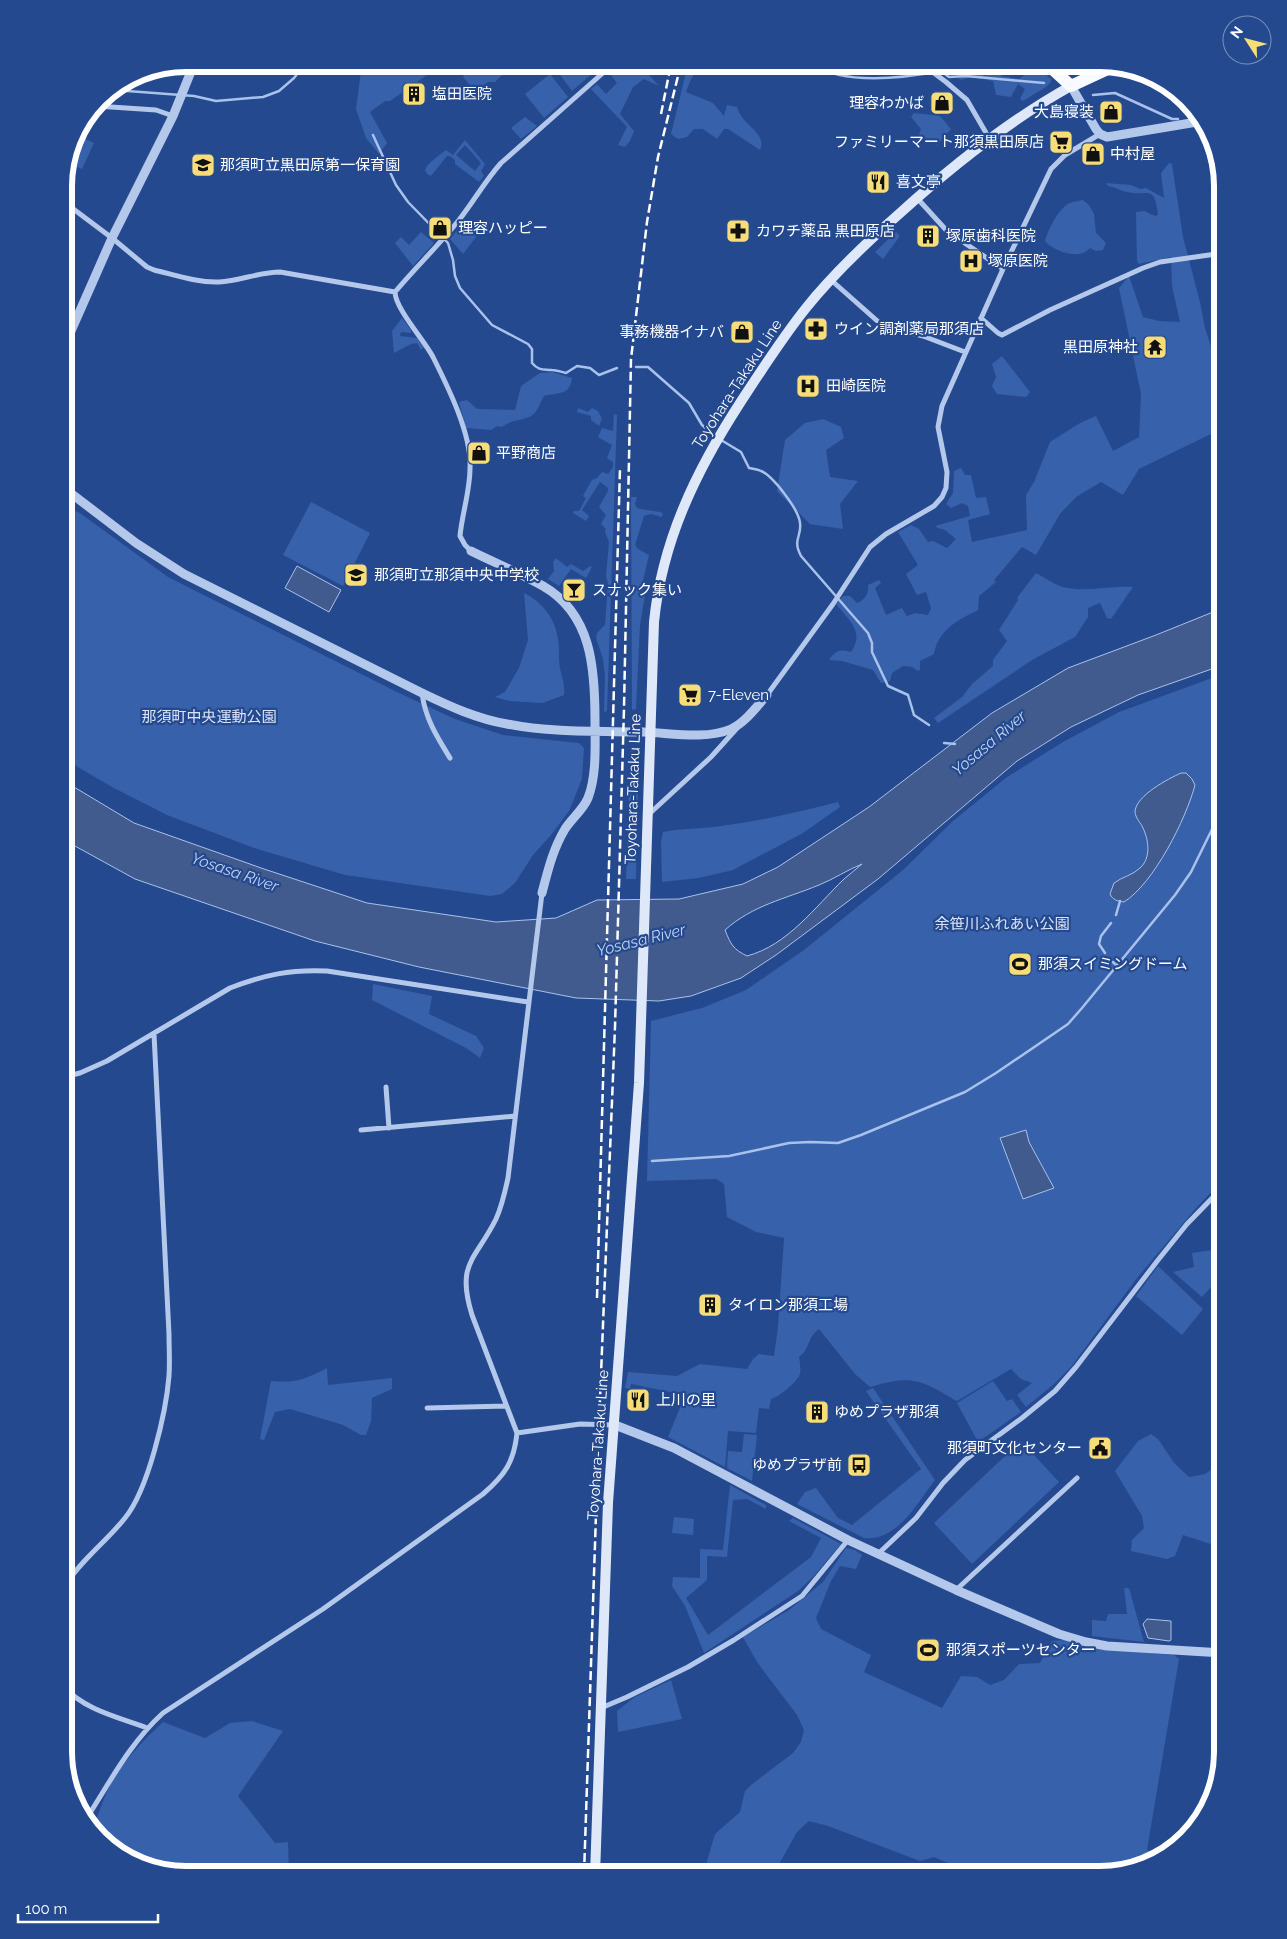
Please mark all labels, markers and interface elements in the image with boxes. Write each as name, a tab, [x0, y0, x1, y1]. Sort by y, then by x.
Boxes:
north arrow	[1222, 15, 1272, 65]
text: N	[1227, 23, 1246, 41]
building icon: 塩田医院	[401, 81, 427, 107]
place label: 塩田医院	[432, 85, 492, 103]
shop icon: 理容わかば	[929, 90, 955, 116]
place label: 理容わかば	[849, 94, 924, 112]
shop icon: 大島寝装	[1098, 99, 1124, 125]
place label: 大島寝装	[1034, 103, 1094, 121]
supermarket icon: ファミリーマート那須黒田原店	[1048, 129, 1074, 155]
place label: ファミリーマート那須黒田原店	[834, 133, 1044, 151]
shop icon: 中村屋	[1080, 141, 1106, 167]
place label: 中村屋	[1110, 145, 1155, 163]
school or university icon: 那須町立黒田原第一保育園	[190, 152, 216, 178]
place label: 那須町立黒田原第一保育園	[220, 156, 400, 174]
restaurant icon: 喜文亭	[865, 169, 891, 195]
place label: 喜文亭	[896, 173, 941, 191]
shop icon: 理容ハッピー	[427, 215, 453, 241]
pharmacy icon: カワチ薬品 黒田原店	[725, 218, 751, 244]
place label: 理容ハッピー	[458, 219, 548, 237]
place label: カワチ薬品 黒田原店	[756, 222, 895, 240]
building icon: 塚原歯科医院	[915, 223, 941, 249]
place label: 塚原歯科医院	[946, 227, 1036, 245]
hospital icon: 塚原医院	[958, 248, 984, 274]
place label: 塚原医院	[988, 252, 1048, 270]
street label: Toyohara-Takaku Line	[688, 316, 786, 452]
pharmacy icon: ウイン調剤薬局那須店	[803, 316, 829, 342]
shop icon: 事務機器イナバ	[729, 319, 755, 345]
place label: ウイン調剤薬局那須店	[834, 320, 984, 338]
place label: 事務機器イナバ	[619, 323, 724, 341]
temple icon: 黒田原神社	[1142, 334, 1168, 360]
place label: 黒田原神社	[1063, 338, 1138, 356]
hospital icon: 田崎医院	[795, 373, 821, 399]
place label: 田崎医院	[826, 377, 886, 395]
shop icon: 平野商店	[466, 440, 492, 466]
place label: 平野商店	[496, 444, 556, 462]
school or university icon: 那須町立那須中央中学校	[343, 562, 369, 588]
place label: 那須町立那須中央中学校	[374, 566, 539, 584]
bar icon: スナック集い	[561, 577, 587, 603]
place label: スナック集い	[592, 581, 682, 599]
supermarket icon: 7-Eleven	[677, 682, 703, 708]
place label: 7-Eleven	[708, 686, 769, 704]
water label: Yosasa River	[948, 706, 1030, 779]
park label: 那須町中央運動公園	[141, 708, 277, 726]
street label: Toyohara-Takaku Line	[621, 713, 645, 865]
water label: Yosasa River	[189, 848, 281, 896]
park label: 余笹川ふれあい公園	[934, 915, 1070, 933]
water label: Yosasa River	[595, 920, 688, 960]
sports icon: 那須スイミングドーム	[1007, 951, 1033, 977]
place label: 那須スイミングドーム	[1038, 955, 1188, 973]
building icon: タイロン那須工場	[697, 1292, 723, 1318]
place label: タイロン那須工場	[728, 1296, 848, 1314]
street label: Toyohara-Takaku Line	[584, 1369, 612, 1521]
restaurant icon: 上川の里	[625, 1387, 651, 1413]
place label: 上川の里	[656, 1391, 716, 1409]
building icon: ゆめプラザ那須	[804, 1399, 830, 1425]
place label: ゆめプラザ那須	[834, 1403, 939, 1421]
public building icon: 那須町文化センター	[1087, 1435, 1113, 1461]
place label: 那須町文化センター	[947, 1439, 1082, 1457]
bus stop icon: ゆめプラザ前	[846, 1452, 872, 1478]
place label: ゆめプラザ前	[752, 1456, 842, 1474]
sports icon: 那須スポーツセンター	[915, 1637, 941, 1663]
place label: 那須スポーツセンター	[946, 1641, 1096, 1659]
scale bar	[18, 1892, 158, 1924]
text: 100 m	[25, 1900, 67, 1918]

